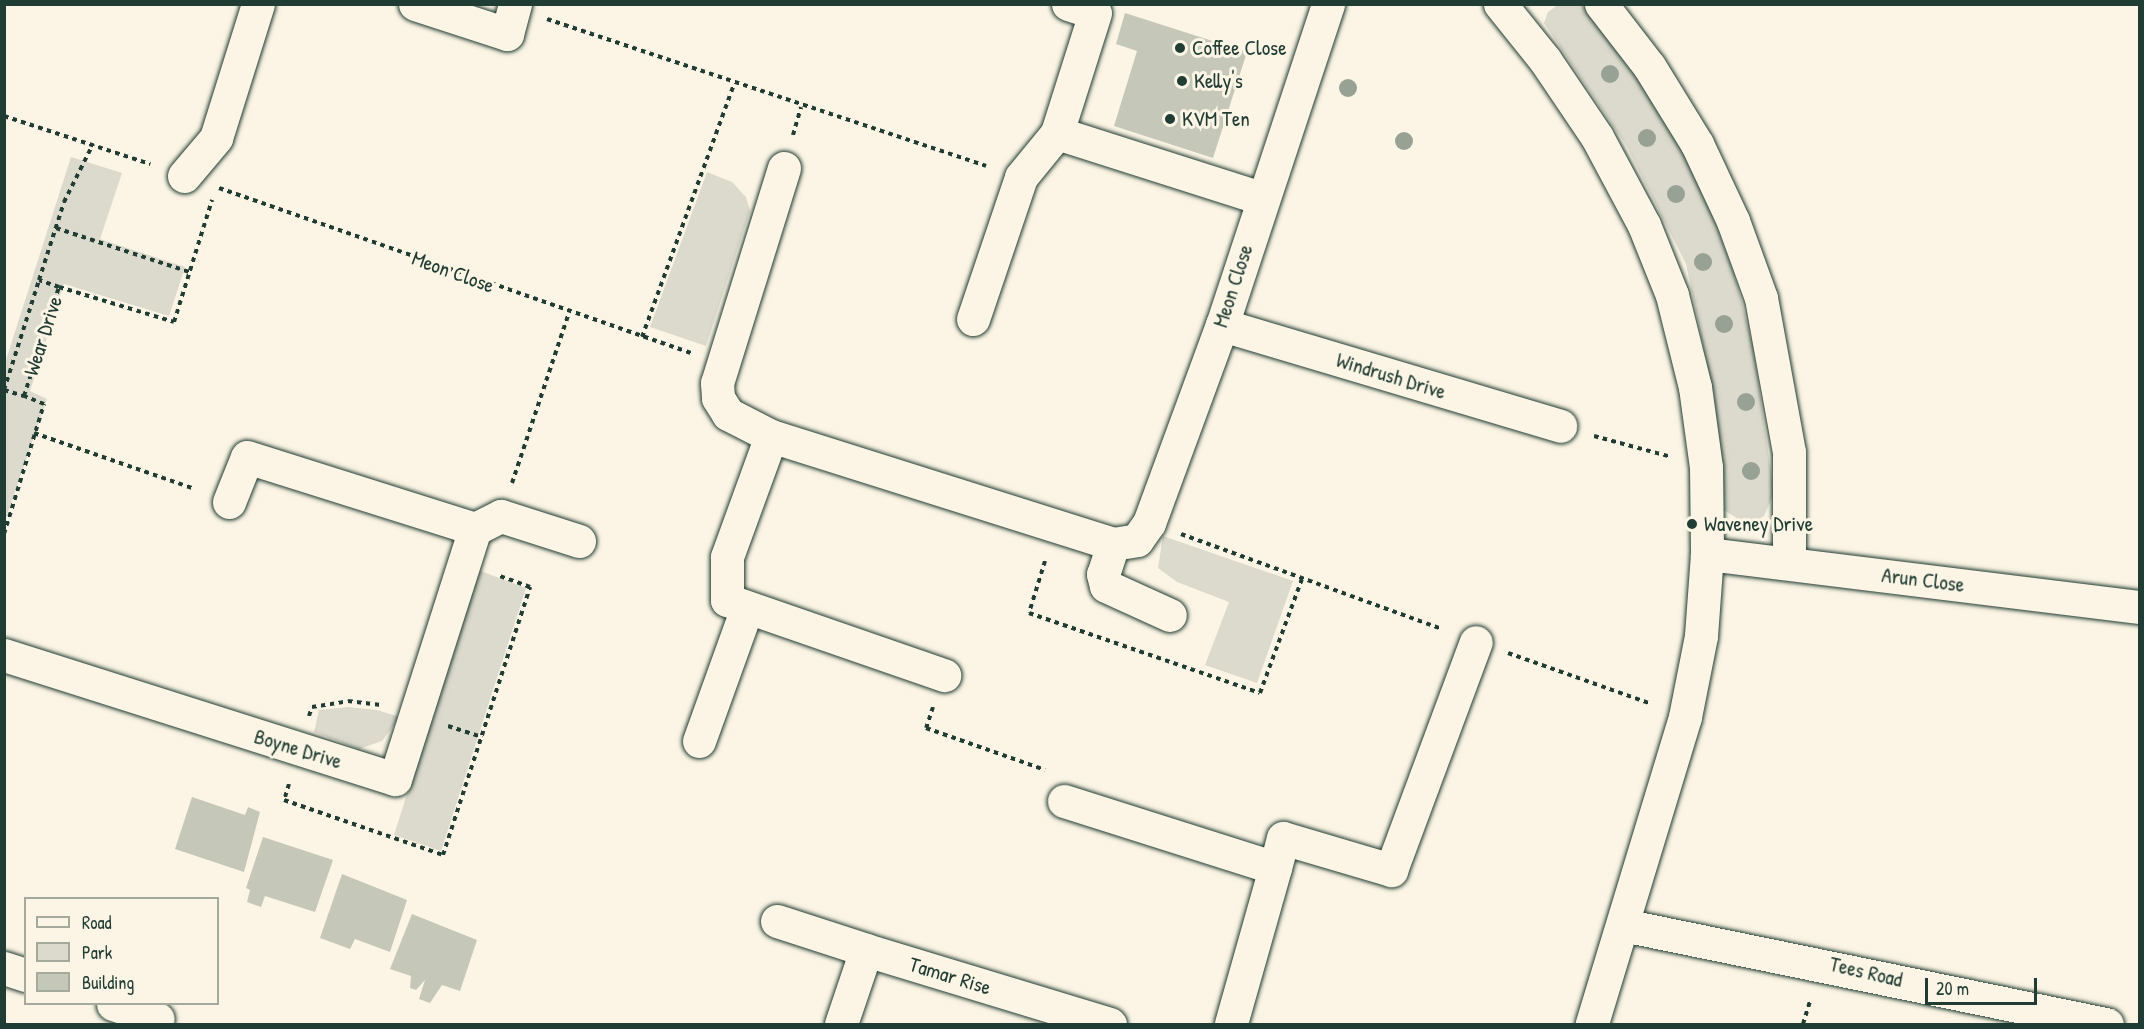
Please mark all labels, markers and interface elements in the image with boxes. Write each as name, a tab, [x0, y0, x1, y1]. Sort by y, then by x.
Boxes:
place label: Coffee Close	[1192, 35, 1287, 61]
marker: Coffee Close	[1173, 41, 1187, 55]
place label: Kelly's	[1194, 68, 1243, 94]
marker: Kelly's	[1175, 74, 1189, 88]
place label: KVM Ten	[1182, 106, 1250, 132]
marker: KVM Ten	[1163, 112, 1177, 126]
street label: Meon Close	[1208, 241, 1258, 331]
street label: Meon Close	[408, 246, 498, 298]
street label: Wear Drive	[18, 293, 68, 379]
street label: Windrush Drive	[1333, 347, 1449, 405]
place label: Waveney Drive	[1704, 511, 1813, 537]
marker: Waveney Drive	[1685, 517, 1699, 531]
street label: Arun Close	[1880, 562, 1966, 598]
street label: Boyne Drive	[251, 724, 345, 774]
legend	[24, 897, 219, 1005]
text: Road	[82, 910, 112, 935]
text: Park	[82, 940, 112, 965]
street label: Tees Road	[1827, 951, 1905, 993]
street label: Tamar Rise	[906, 952, 994, 1000]
scale bar	[1928, 966, 2040, 1004]
text: Building	[82, 970, 134, 995]
text: 20 m	[1936, 976, 1969, 1001]

